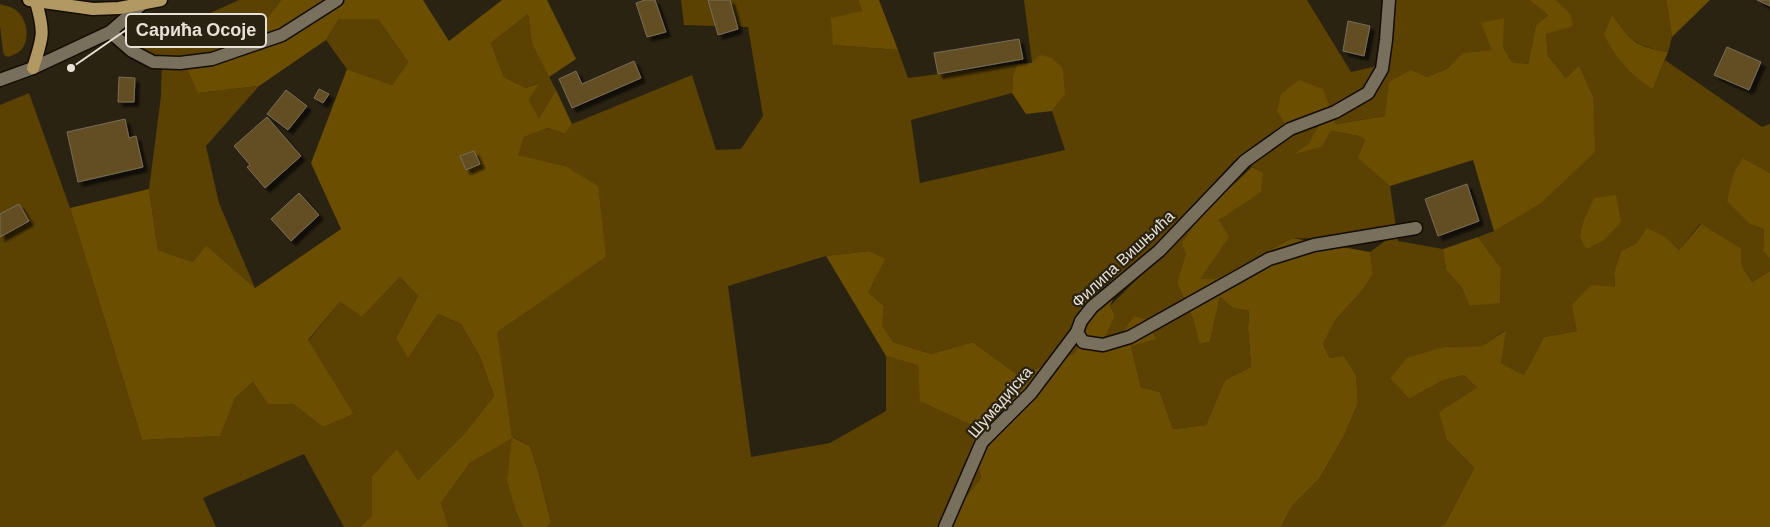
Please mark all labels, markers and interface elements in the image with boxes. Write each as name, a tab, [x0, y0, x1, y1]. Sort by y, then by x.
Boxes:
callout: Сарића Осоје	[126, 14, 266, 47]
text: Сарића Осоје	[136, 18, 256, 42]
street label: Филипа Вишњића	[1067, 206, 1179, 312]
street label: Шумадијска	[963, 362, 1037, 442]

